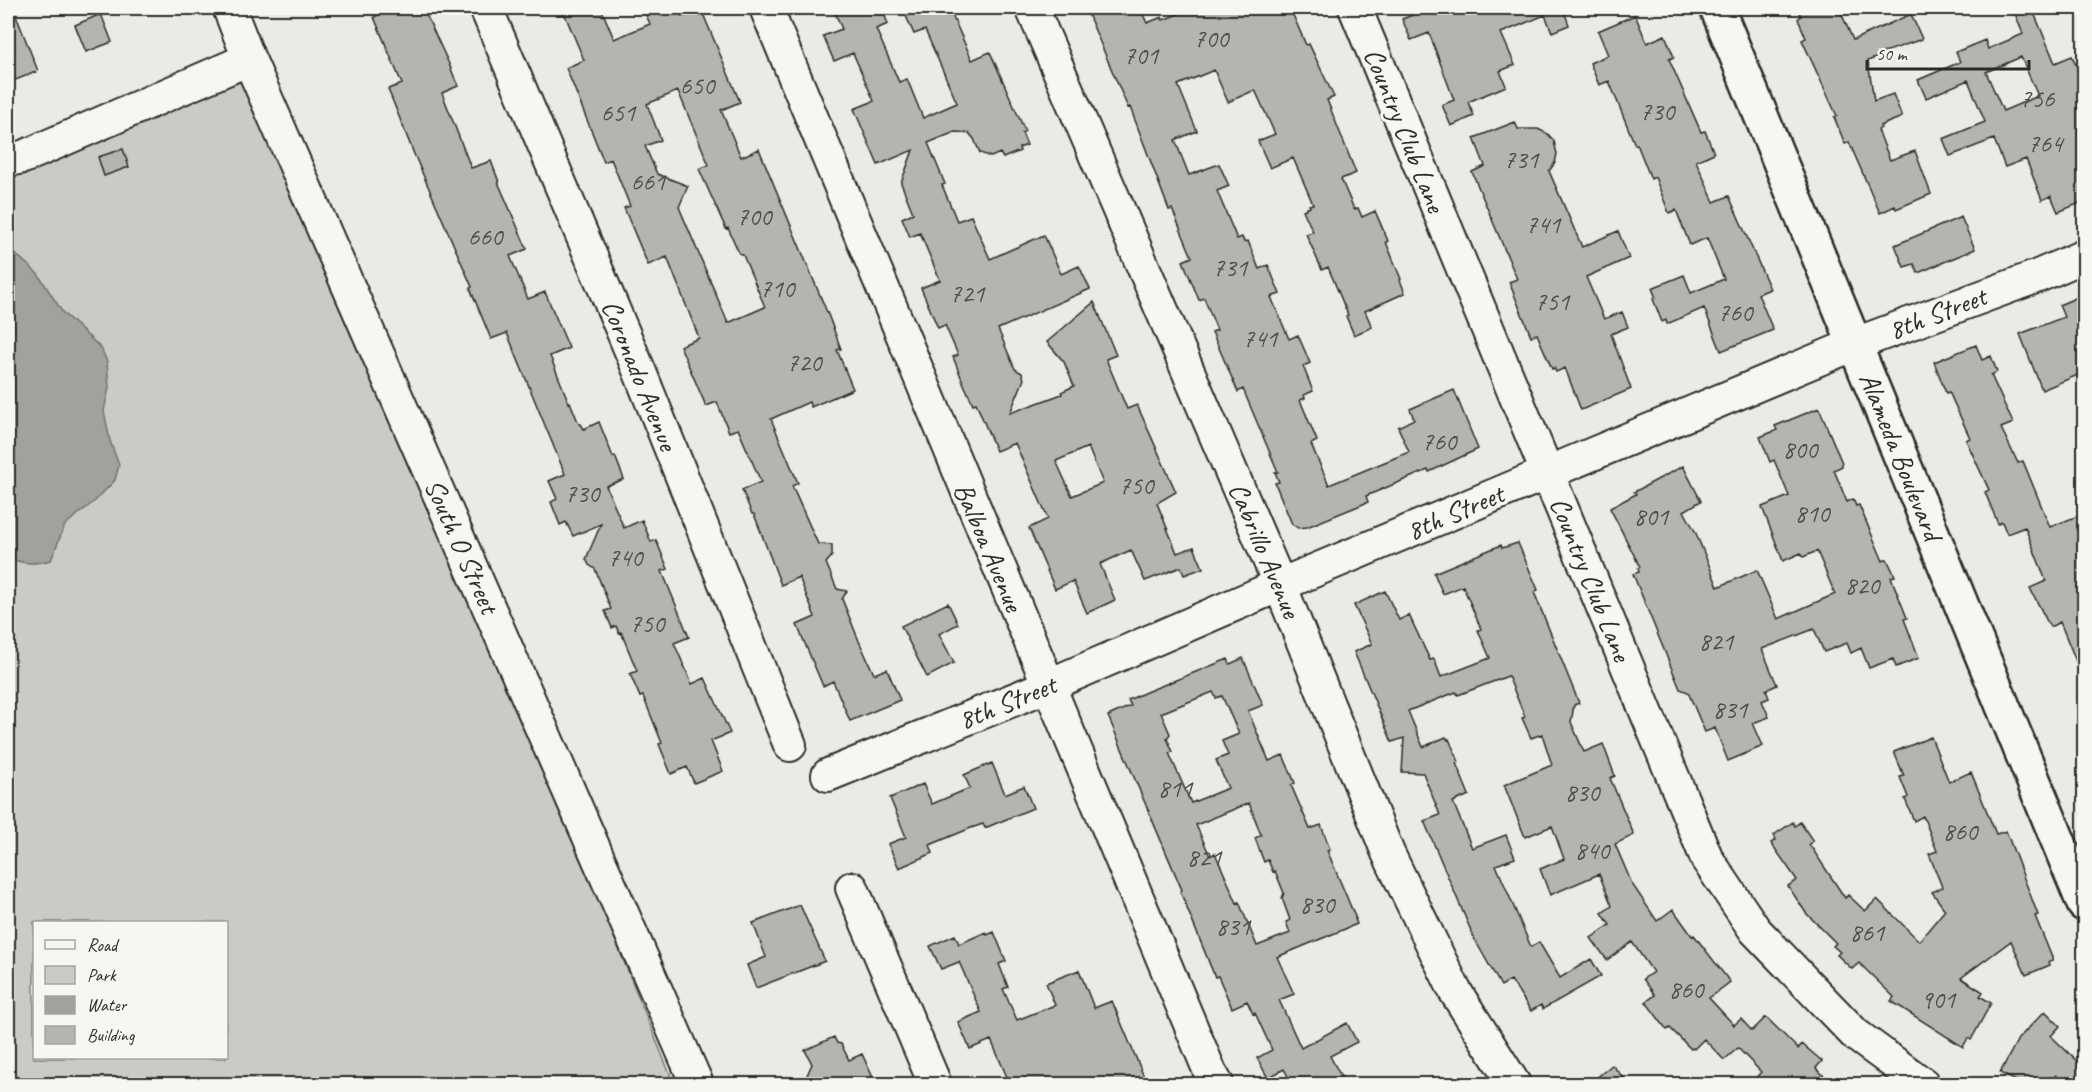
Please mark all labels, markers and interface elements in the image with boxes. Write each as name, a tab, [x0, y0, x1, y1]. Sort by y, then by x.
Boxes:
house number: 700	[1193, 22, 1231, 55]
scale bar	[1867, 33, 2029, 71]
house number: 701	[1123, 39, 1160, 72]
street label: Country Club Lane	[1356, 43, 1454, 219]
text: 50 m	[1876, 43, 1909, 65]
house number: 650	[679, 69, 717, 102]
house number: 756	[2019, 82, 2056, 115]
house number: 730	[1639, 95, 1677, 128]
house number: 651	[600, 96, 637, 129]
house number: 764	[2027, 127, 2065, 160]
house number: 731	[1503, 143, 1540, 176]
house number: 661	[630, 165, 667, 198]
house number: 700	[736, 200, 774, 233]
house number: 741	[1525, 208, 1562, 241]
house number: 660	[467, 220, 505, 253]
house number: 731	[1212, 251, 1249, 284]
house number: 710	[759, 272, 797, 305]
house number: 721	[949, 277, 986, 310]
street label: 8th Street	[1883, 277, 1993, 348]
house number: 751	[1534, 285, 1571, 318]
street label: Coronado Avenue	[594, 295, 687, 457]
house number: 760	[1717, 296, 1755, 329]
house number: 741	[1242, 322, 1279, 355]
house number: 720	[786, 346, 824, 379]
street label: Alameda Boulevard	[1851, 367, 1952, 549]
house number: 760	[1421, 425, 1459, 458]
house number: 800	[1782, 433, 1820, 466]
house number: 750	[1118, 469, 1156, 502]
street label: South O Street	[417, 473, 508, 621]
street label: 8th Street	[1401, 475, 1511, 548]
house number: 730	[564, 477, 602, 510]
street label: Balboa Avenue	[946, 477, 1032, 618]
street label: Cabrillo Avenue	[1221, 477, 1310, 625]
street label: Country Club Lane	[1542, 492, 1640, 668]
house number: 810	[1794, 497, 1832, 530]
house number: 801	[1633, 500, 1670, 533]
house number: 740	[607, 541, 645, 574]
house number: 820	[1844, 569, 1882, 602]
house number: 750	[629, 607, 667, 640]
house number: 821	[1698, 625, 1735, 658]
street label: 8th Street	[953, 666, 1063, 737]
house number: 831	[1712, 693, 1749, 726]
house number: 811	[1157, 772, 1194, 805]
house number: 830	[1564, 776, 1602, 809]
house number: 860	[1942, 815, 1980, 848]
house number: 840	[1574, 834, 1612, 867]
house number: 821	[1186, 841, 1223, 874]
house number: 830	[1299, 888, 1337, 921]
house number: 831	[1215, 910, 1252, 943]
house number: 861	[1849, 916, 1886, 949]
legend	[33, 921, 228, 1059]
text: Road	[87, 934, 120, 956]
text: Park	[87, 964, 117, 986]
house number: 860	[1668, 973, 1706, 1006]
house number: 901	[1920, 983, 1957, 1016]
text: Water	[87, 994, 128, 1016]
text: Building	[87, 1024, 136, 1046]

